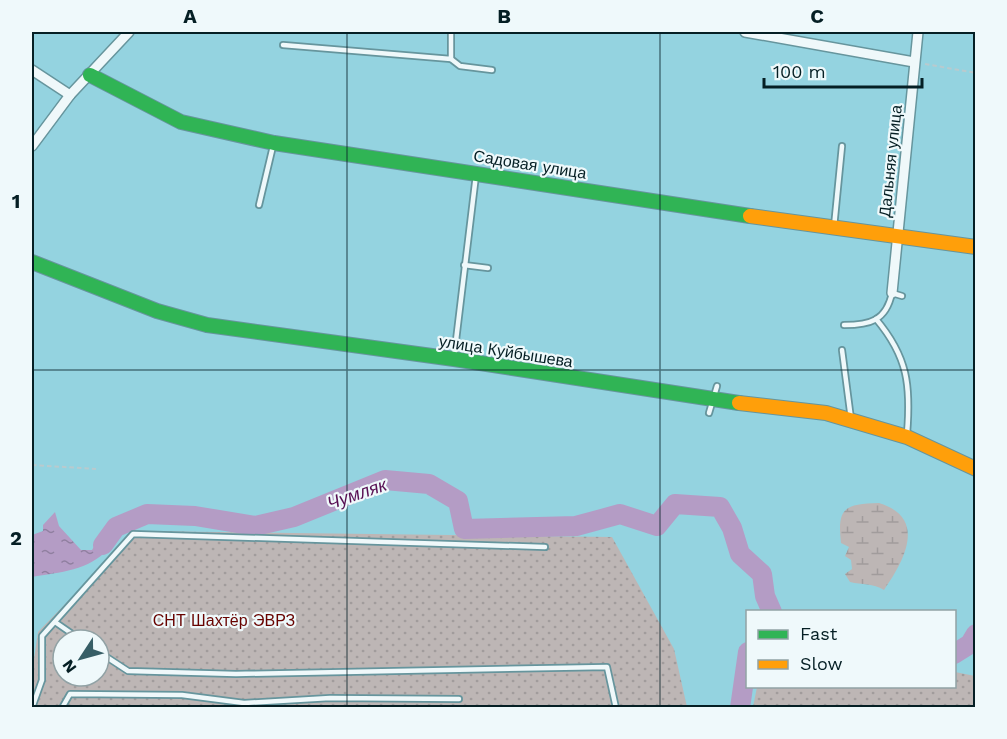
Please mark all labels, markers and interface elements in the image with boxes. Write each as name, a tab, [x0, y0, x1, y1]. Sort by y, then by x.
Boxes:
text: A	[183, 4, 197, 28]
text: B	[497, 4, 511, 28]
text: C	[810, 4, 824, 28]
scale bar	[764, 51, 922, 89]
text: 100 m	[773, 61, 826, 82]
street label: Дальняя улица	[875, 104, 906, 218]
street label: Садовая улица	[472, 146, 588, 183]
text: 1	[12, 189, 20, 213]
street label: улица Куйбышева	[438, 332, 574, 371]
water label: Чумляк	[324, 473, 391, 514]
text: 2	[10, 526, 22, 550]
legend	[746, 610, 956, 688]
park label: СНТ Шахтёр ЭВРЗ	[153, 611, 295, 630]
text: Fast	[800, 623, 838, 644]
north arrow	[51, 628, 111, 688]
text: Slow	[800, 653, 843, 674]
text: N	[58, 656, 80, 677]

